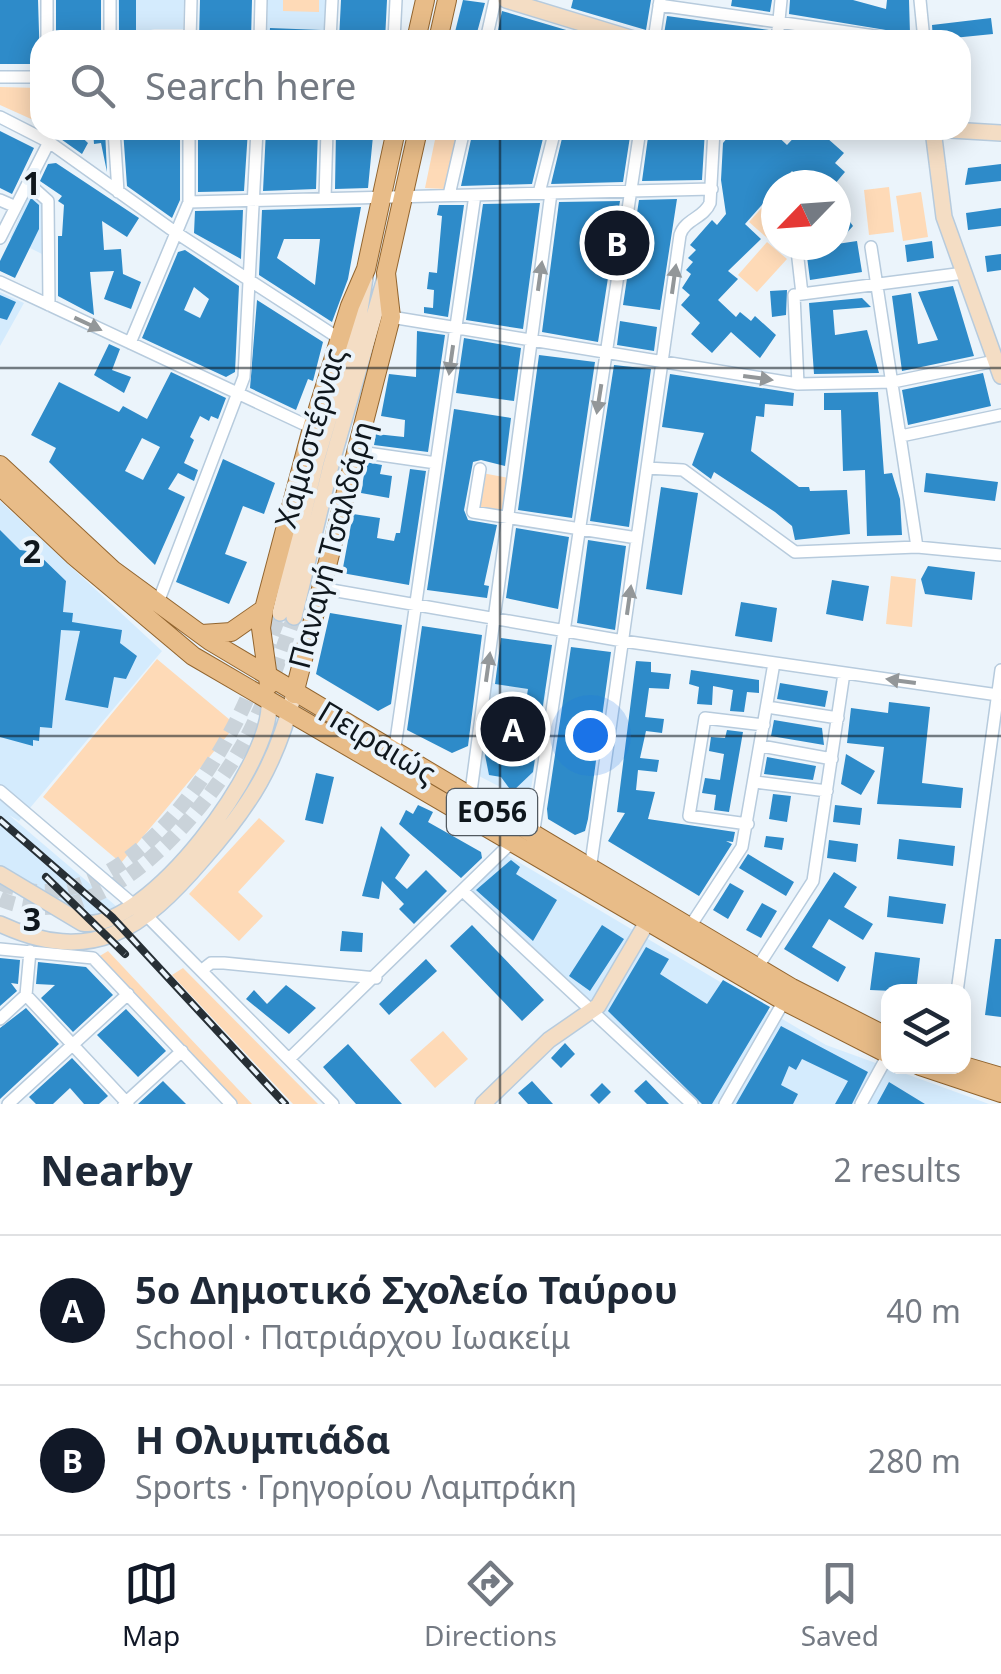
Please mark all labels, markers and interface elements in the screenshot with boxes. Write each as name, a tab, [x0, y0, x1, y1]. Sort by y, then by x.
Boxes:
search box	[30, 30, 971, 140]
icon: search	[65, 58, 120, 113]
text: Search here	[145, 59, 356, 111]
text: 1	[23, 161, 41, 204]
north arrow	[761, 170, 851, 260]
pin: B	[584, 206, 650, 280]
one-way arrow	[533, 260, 549, 291]
one-way arrow	[666, 262, 682, 294]
one-way arrow	[74, 315, 103, 332]
street label: Χαμοστέρνας	[264, 343, 355, 532]
one-way arrow	[443, 345, 459, 377]
one-way arrow	[743, 371, 775, 387]
one-way arrow	[591, 384, 607, 416]
street label: Παναγή Τσαλδάρη	[278, 416, 383, 673]
text: 2	[23, 529, 41, 572]
one-way arrow	[621, 584, 637, 616]
one-way arrow	[480, 651, 496, 683]
one-way arrow	[885, 673, 916, 689]
street label: Πειραιώς	[311, 691, 444, 793]
pin: A	[480, 692, 546, 766]
your location	[565, 710, 616, 761]
road number: ΕΟ56	[447, 789, 537, 835]
text: 3	[23, 897, 41, 940]
map controls	[881, 984, 971, 1074]
button: layers	[881, 984, 971, 1074]
text: Nearby	[40, 1141, 193, 1198]
text: 2 results	[834, 1148, 961, 1191]
text: 5ο Δημοτικό Σχολείο Ταύρου	[135, 1263, 678, 1315]
text: A	[61, 1289, 84, 1332]
text: 40 m	[886, 1289, 961, 1332]
text: School · Πατριάρχου Ιωακείμ	[135, 1315, 570, 1358]
text: Η Ολυμπιάδα	[135, 1413, 391, 1465]
text: B	[62, 1439, 83, 1482]
text: 280 m	[868, 1439, 961, 1482]
text: Sports · Γρηγορίου Λαμπράκη	[135, 1465, 577, 1508]
tab: Map	[122, 1556, 180, 1654]
tab: Directions	[424, 1556, 557, 1654]
tab: Saved	[801, 1556, 879, 1654]

